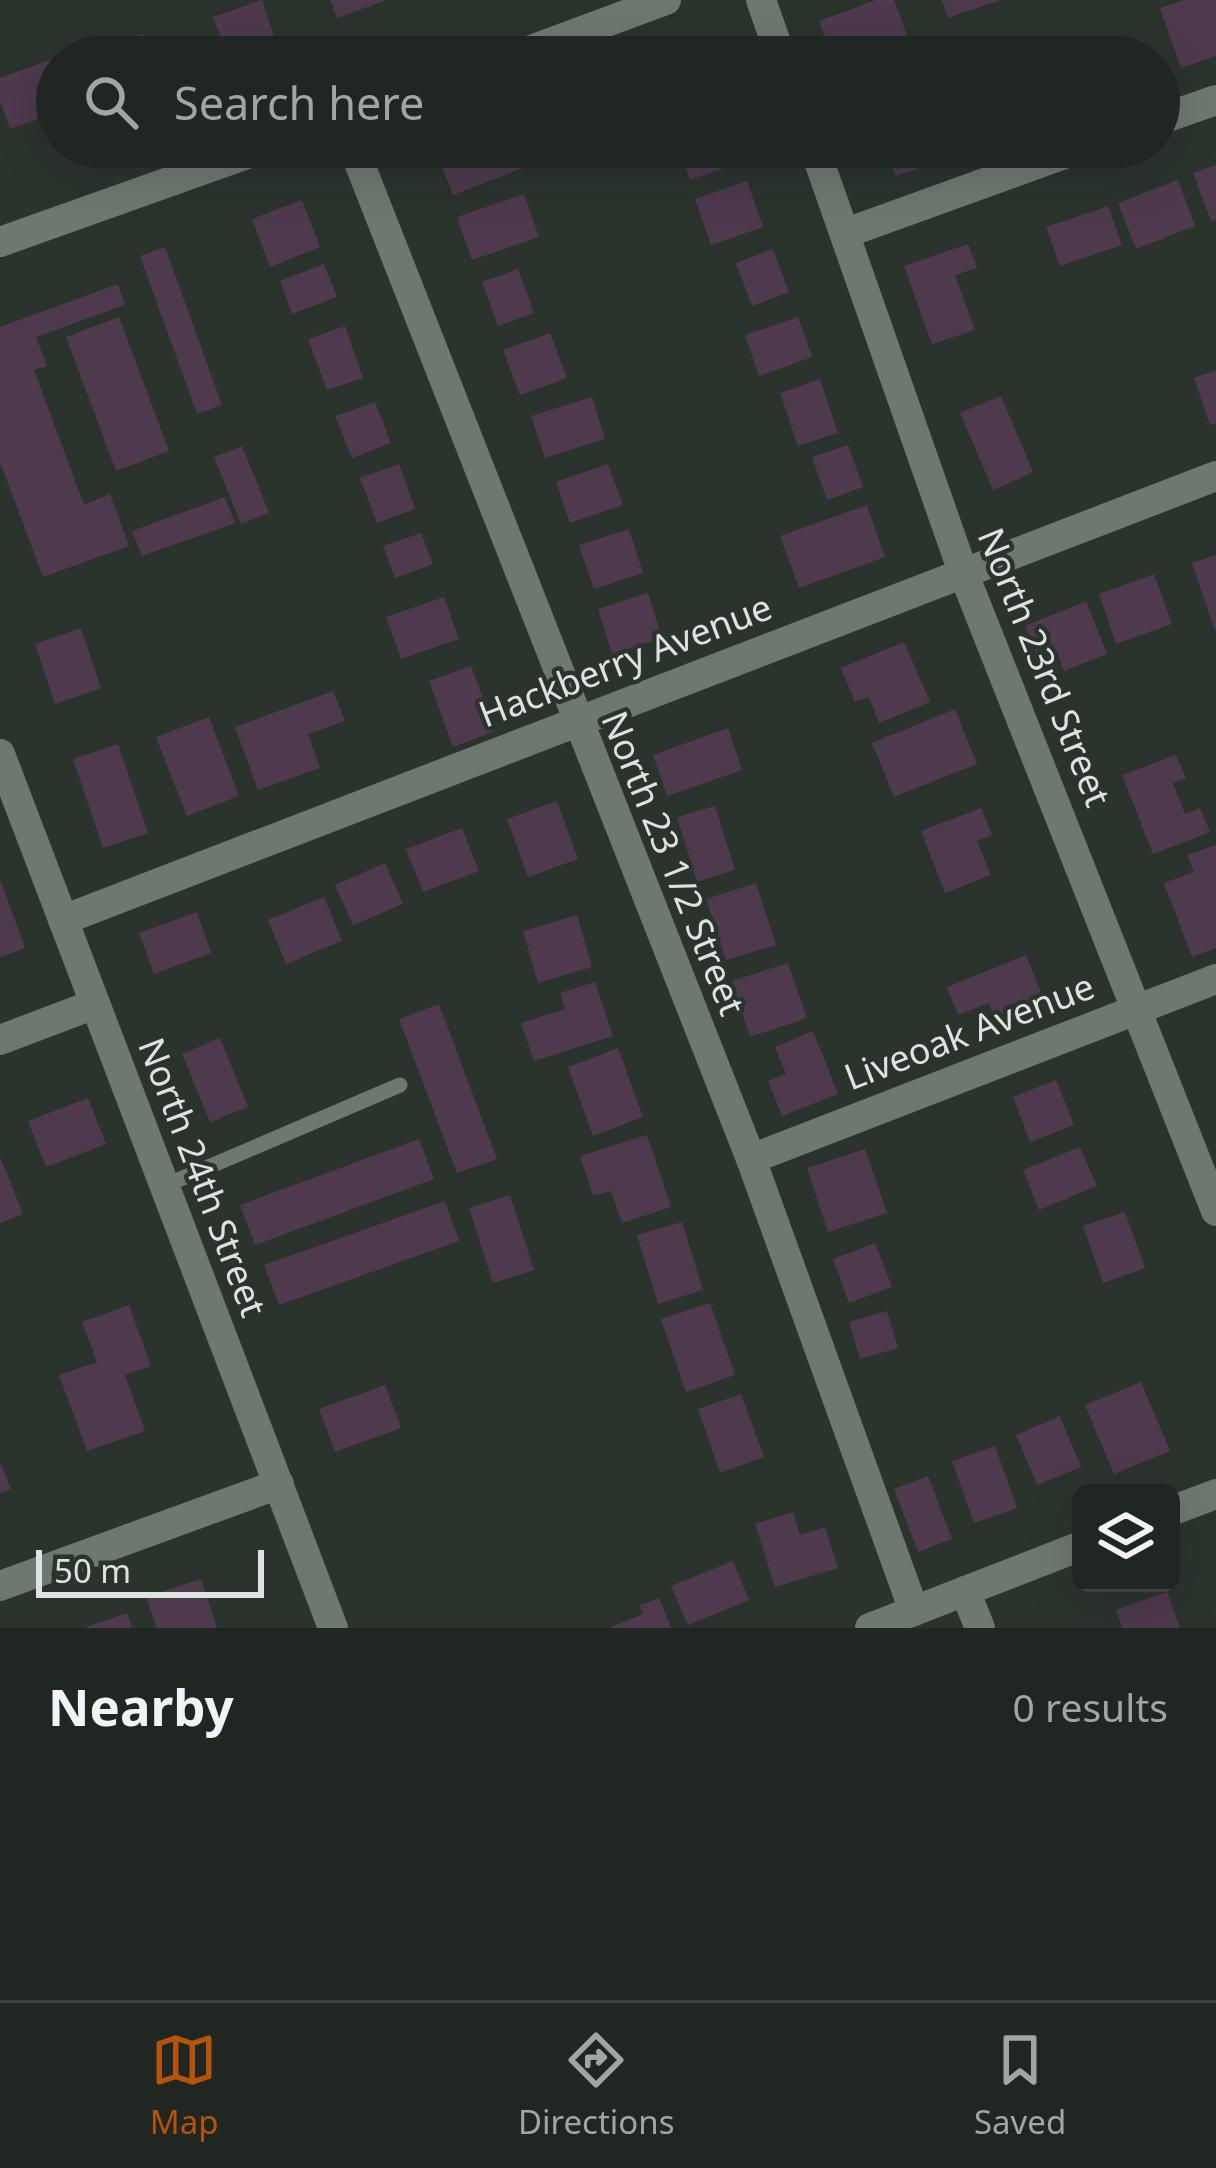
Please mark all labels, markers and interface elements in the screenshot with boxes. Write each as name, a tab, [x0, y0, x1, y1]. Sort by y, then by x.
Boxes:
search box	[36, 36, 1180, 168]
icon: search	[78, 69, 144, 135]
text: Search here	[174, 72, 424, 133]
street label: North 23rd Street	[967, 521, 1123, 813]
street label: Hackberry Avenue	[472, 582, 778, 738]
street label: North 23 1/2 Street	[591, 704, 757, 1022]
street label: Liveoak Avenue	[837, 961, 1101, 1101]
street label: North 24th Street	[127, 1031, 279, 1323]
map controls	[1072, 1484, 1180, 1592]
button: layers	[1072, 1484, 1180, 1592]
scale bar	[36, 1544, 264, 1597]
text: 50 m	[54, 1548, 131, 1593]
text: Nearby	[48, 1671, 234, 1741]
text: 0 results	[1013, 1680, 1168, 1733]
tab: Map	[150, 2027, 218, 2144]
tab: Directions	[518, 2027, 675, 2144]
tab: Saved	[974, 2027, 1066, 2144]

